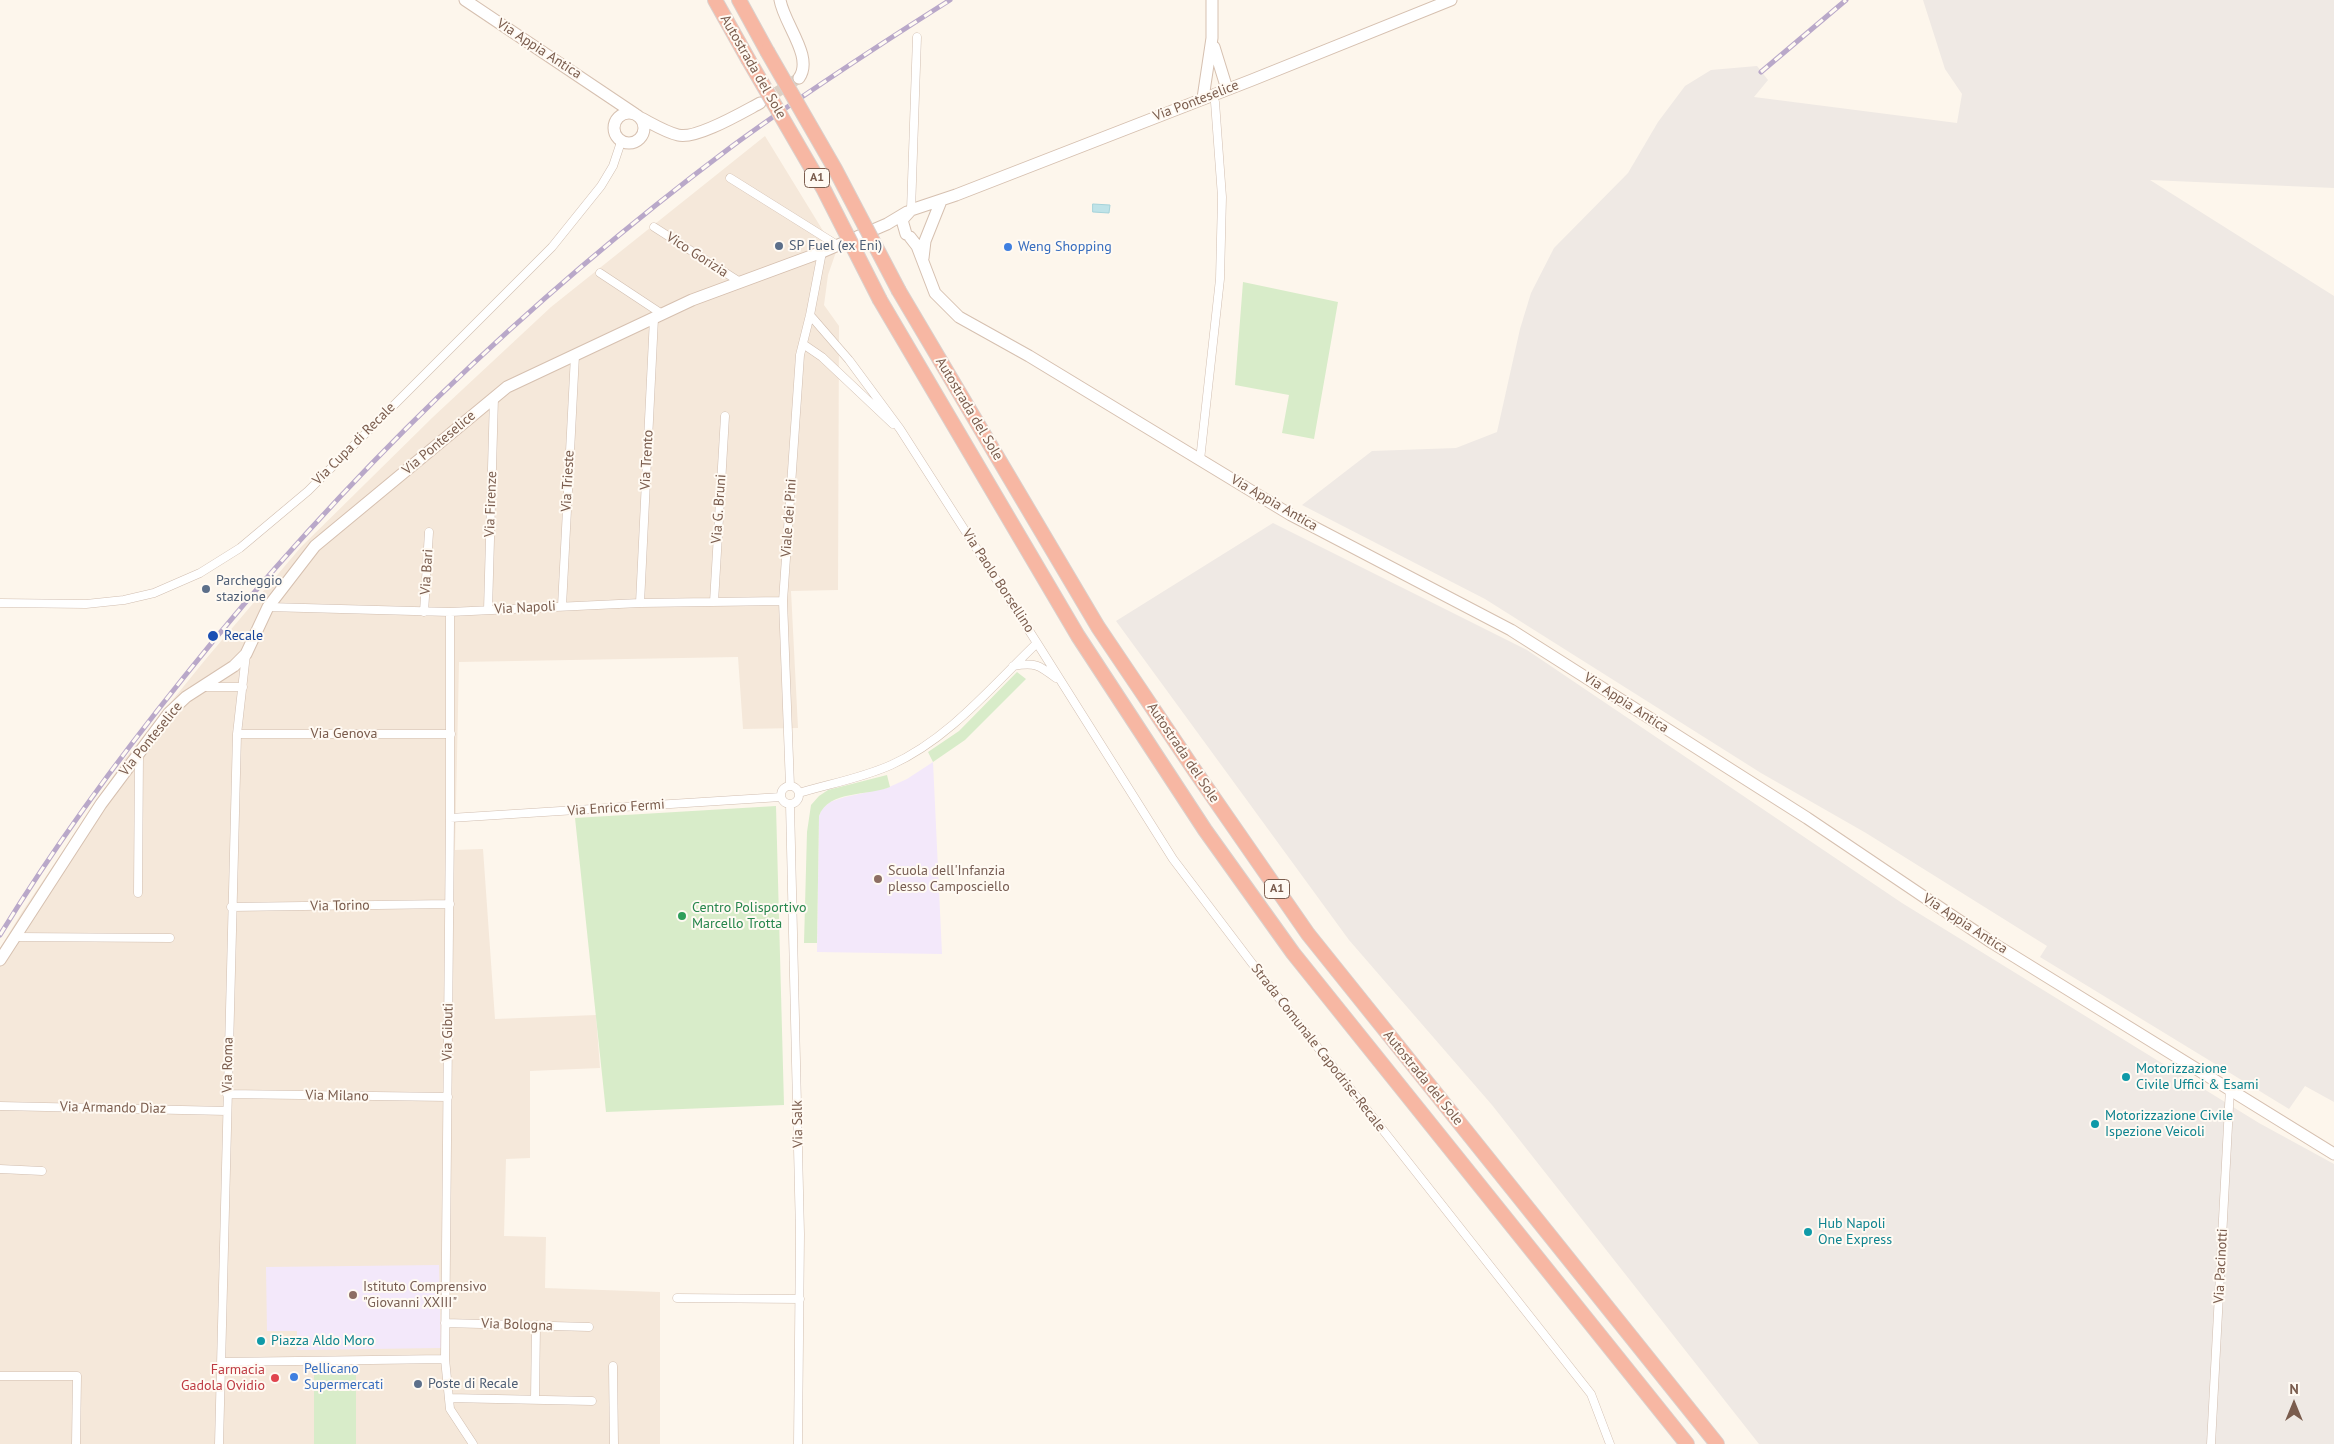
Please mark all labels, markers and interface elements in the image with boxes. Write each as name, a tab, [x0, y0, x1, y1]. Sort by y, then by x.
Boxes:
street label: Autostrada del Sole	[716, 12, 790, 122]
street label: Via Appia Antica	[493, 15, 585, 83]
street label: Via Ponteselice	[1151, 77, 1241, 125]
road number: A1	[804, 168, 830, 188]
street label: Vico Gorizia	[663, 229, 731, 281]
place label: SP Fuel (ex Eni)	[789, 238, 882, 254]
place label: Weng Shopping	[1018, 239, 1112, 255]
marker: SP Fuel (ex Eni)	[773, 240, 785, 252]
marker: Weng Shopping	[1002, 241, 1014, 253]
street label: Autostrada del Sole	[932, 355, 1006, 463]
street label: Via Cupa di Recale	[309, 399, 399, 489]
street label: Via Ponteselice	[399, 407, 479, 479]
street label: Via Trento	[637, 429, 657, 491]
street label: Via Trieste	[558, 450, 578, 512]
street label: Via Firenze	[481, 471, 501, 537]
street label: Via Appia Antica	[1227, 471, 1321, 535]
street label: Via G. Bruni	[708, 474, 730, 544]
street label: Viale dei Pini	[778, 478, 800, 558]
street label: Via Paolo Borsellino	[958, 526, 1038, 636]
street label: Via Bari	[417, 548, 437, 596]
place label: Parcheggio stazione	[216, 573, 282, 606]
marker: Parcheggio stazione	[200, 583, 212, 595]
street label: Via Napoli	[494, 598, 556, 618]
place label: Recale	[224, 628, 263, 644]
marker: Recale	[206, 629, 220, 643]
street label: Via Appia Antica	[1580, 669, 1672, 737]
street label: Via Ponteselice	[116, 699, 186, 779]
street label: Autostrada del Sole	[1143, 700, 1223, 806]
street label: Via Genova	[311, 726, 377, 742]
street label: Via Enrico Fermi	[567, 796, 665, 820]
place label: Scuola dell'Infanzia plesso Camposciello	[888, 863, 1010, 896]
marker: Scuola dell'Infanzia plesso Camposciello	[872, 873, 884, 885]
road number: A1	[1264, 880, 1290, 899]
street label: Via Appia Antica	[1919, 890, 2011, 958]
street label: Via Torino	[310, 897, 370, 915]
place label: Centro Polisportivo Marcello Trotta	[692, 900, 806, 932]
marker: Centro Polisportivo Marcello Trotta	[676, 910, 688, 922]
street label: Strada Comunale Capodrise-Recale	[1247, 961, 1389, 1135]
street label: Via Gibuti	[439, 1003, 457, 1061]
street label: Autostrada del Sole	[1380, 1027, 1466, 1129]
street label: Via Roma	[219, 1037, 237, 1093]
place label: Motorizzazione Civile Uffici & Esami	[2136, 1061, 2259, 1094]
marker: Motorizzazione Civile Uffici & Esami	[2120, 1071, 2132, 1083]
street label: Via Milano	[305, 1087, 369, 1105]
street label: Via Armando Dìaz	[60, 1099, 166, 1117]
street label: Via Salk	[789, 1100, 807, 1148]
place label: Motorizzazione Civile Ispezione Veicoli	[2105, 1108, 2233, 1140]
marker: Motorizzazione Civile Ispezione Veicoli	[2089, 1118, 2101, 1130]
place label: Hub Napoli One Express	[1818, 1216, 1892, 1248]
marker: Hub Napoli One Express	[1802, 1226, 1814, 1238]
street label: Via Pacinotti	[2211, 1228, 2231, 1304]
place label: Istituto Comprensivo "Giovanni XXIII"	[363, 1279, 487, 1311]
marker: Istituto Comprensivo "Giovanni XXIII"	[347, 1289, 359, 1301]
street label: Via Bologna	[481, 1315, 553, 1335]
place label: Piazza Aldo Moro	[271, 1333, 375, 1349]
marker: Piazza Aldo Moro	[255, 1335, 267, 1347]
place label: Pellicano Supermercati	[304, 1361, 383, 1394]
place label: Farmacia Gadola Ovidio	[181, 1362, 265, 1394]
marker: Pellicano Supermercati	[288, 1371, 300, 1383]
marker: Farmacia Gadola Ovidio	[269, 1372, 281, 1384]
place label: Poste di Recale	[428, 1376, 518, 1392]
marker: Poste di Recale	[412, 1378, 424, 1390]
north arrow	[2269, 1379, 2319, 1429]
text: N	[2289, 1380, 2299, 1398]

